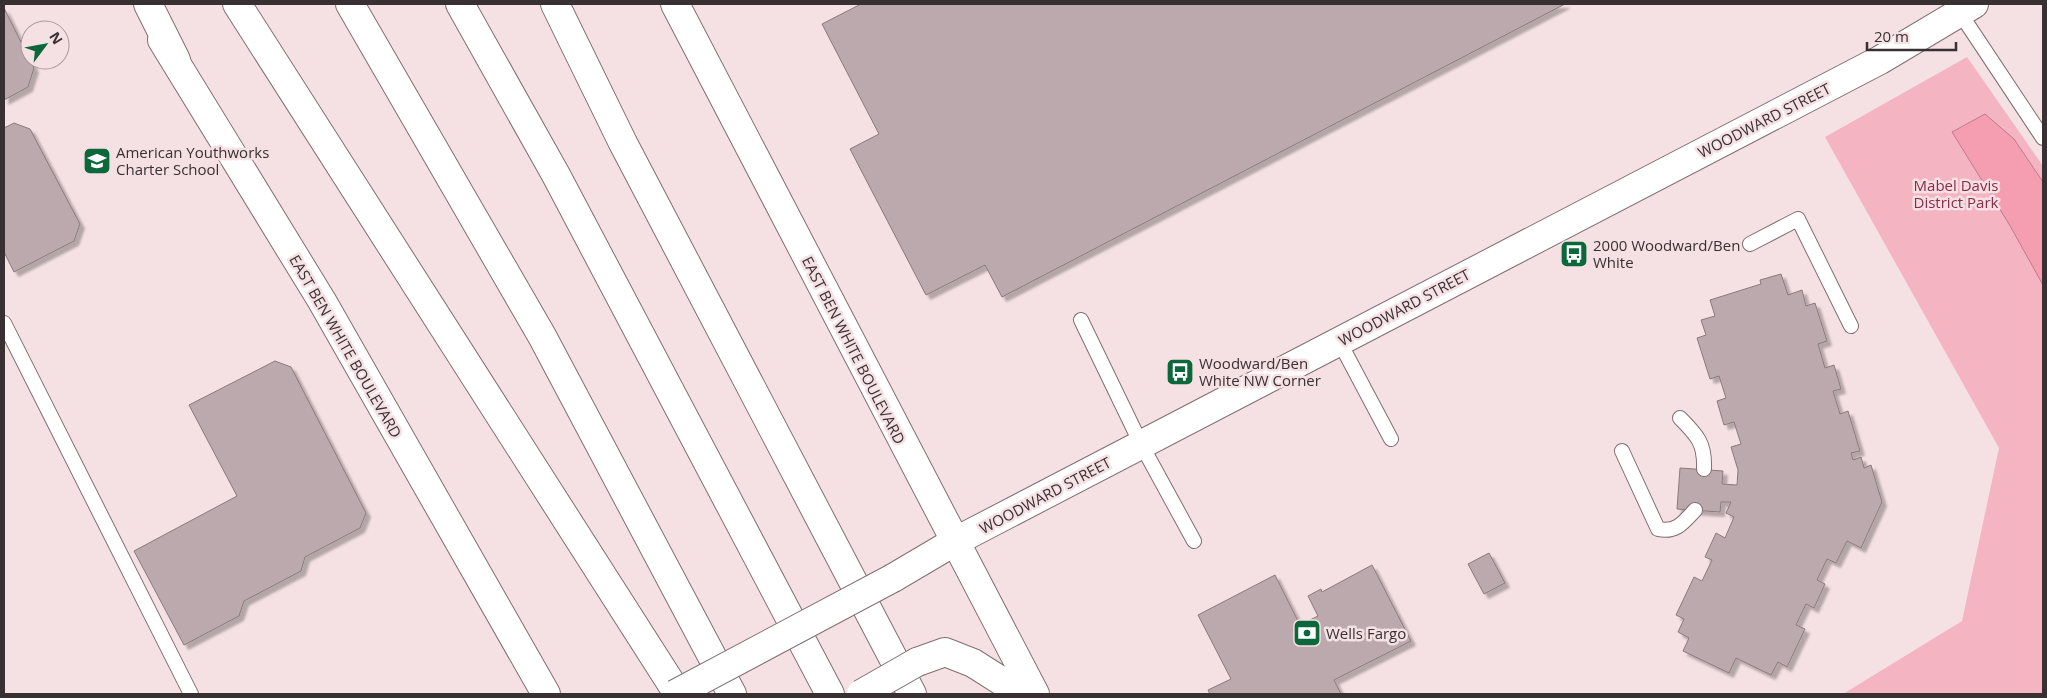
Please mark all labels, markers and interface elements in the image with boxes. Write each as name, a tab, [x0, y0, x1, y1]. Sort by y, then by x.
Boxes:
north arrow	[20, 20, 70, 70]
scale bar	[1867, 20, 1956, 52]
text: 20 m	[1874, 26, 1909, 46]
text: N	[45, 28, 68, 48]
street label: WOODWARD STREET	[1694, 78, 1834, 162]
place label: American Youthworks Charter School	[116, 142, 269, 179]
school or university icon: American Youthworks Charter School	[82, 146, 112, 176]
park label: Mabel Davis District Park	[1914, 175, 1999, 212]
place label: 2000 Woodward/Ben White	[1593, 235, 1740, 272]
bus stop icon: 2000 Woodward/Ben White	[1559, 239, 1589, 269]
street label: EAST BEN WHITE BOULEVARD	[285, 251, 407, 441]
street label: EAST BEN WHITE BOULEVARD	[798, 253, 910, 447]
street label: WOODWARD STREET	[1335, 264, 1474, 350]
place label: Woodward/Ben White NW Corner	[1199, 353, 1321, 390]
bus stop icon: Woodward/Ben White NW Corner	[1165, 357, 1195, 387]
street label: WOODWARD STREET	[976, 452, 1115, 538]
bank icon: Wells Fargo	[1292, 618, 1322, 648]
place label: Wells Fargo	[1326, 623, 1406, 643]

